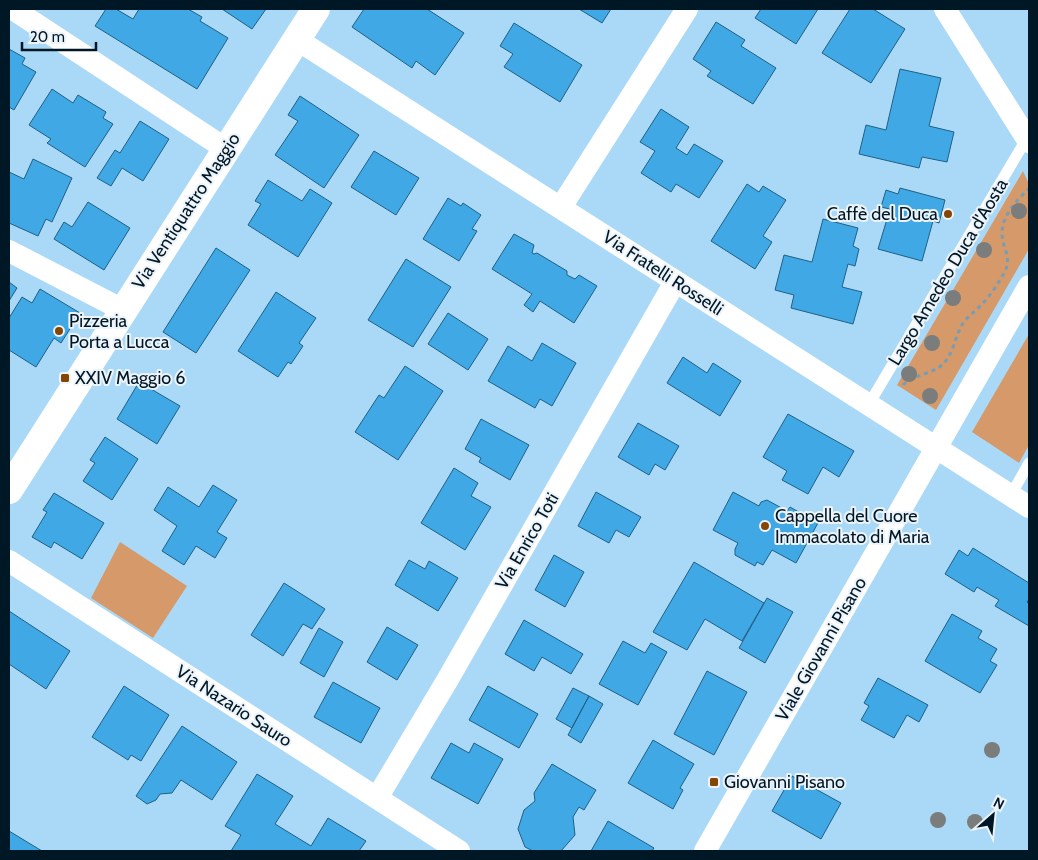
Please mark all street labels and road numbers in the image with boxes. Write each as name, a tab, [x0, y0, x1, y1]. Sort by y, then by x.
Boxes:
street label: Via Ventiquattro Maggio	[127, 129, 245, 293]
street label: Largo Amedeo Duca d'Aosta	[883, 174, 1013, 369]
street label: Via Fratelli Rosselli	[599, 226, 727, 320]
street label: Via Enrico Toti	[491, 489, 563, 593]
street label: Viale Giovanni Pisano	[771, 573, 871, 725]
street label: Via Nazario Sauro	[172, 660, 296, 752]

